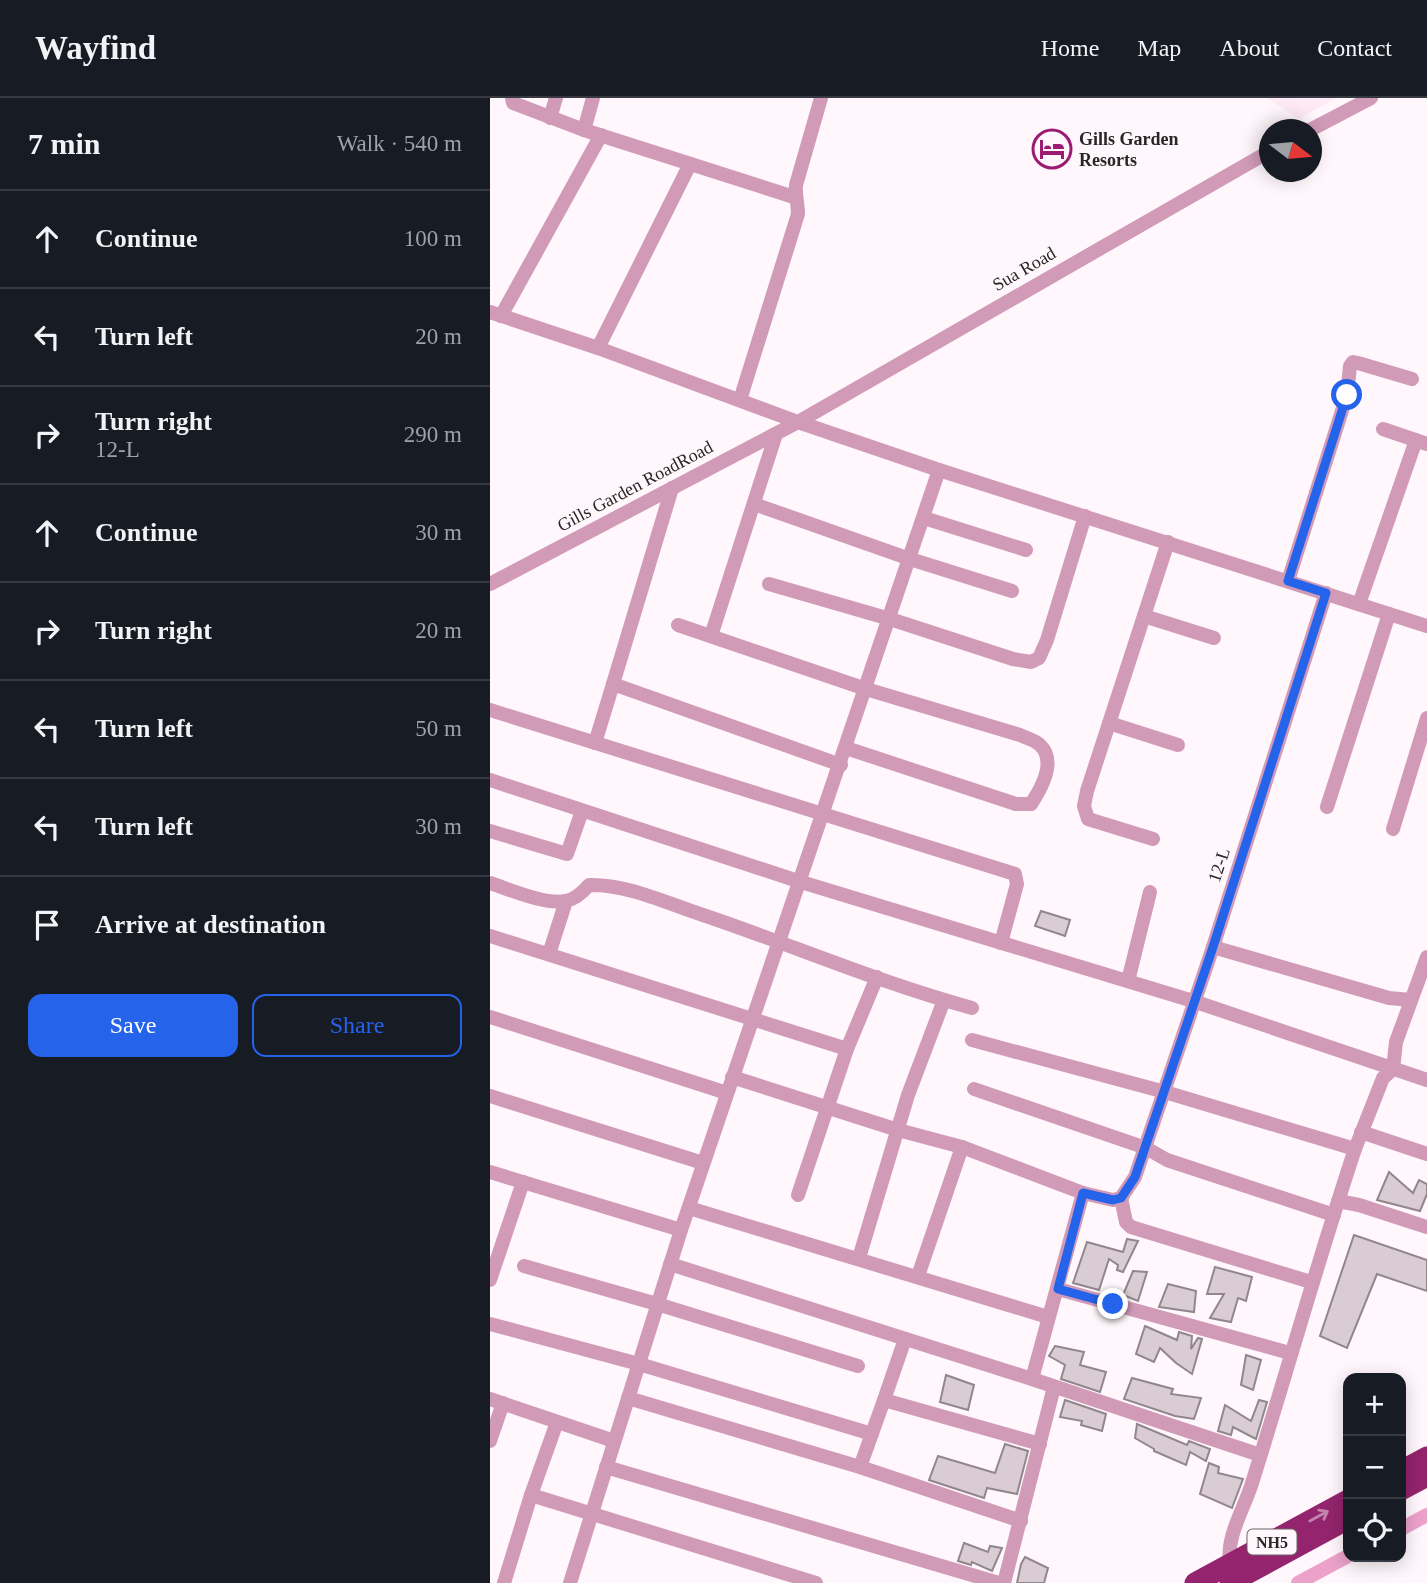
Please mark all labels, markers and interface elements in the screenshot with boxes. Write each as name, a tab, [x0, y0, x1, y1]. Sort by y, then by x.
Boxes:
text: Wayfind	[35, 30, 156, 66]
text: Home	[1041, 35, 1099, 61]
text: Map	[1137, 35, 1181, 61]
text: About	[1219, 35, 1279, 61]
text: Contact	[1317, 35, 1392, 61]
north arrow	[1259, 119, 1322, 182]
text: 7 min	[28, 127, 101, 160]
hotel icon: Gills Garden Resorts	[1031, 128, 1073, 170]
place label: Gills Garden Resorts	[1079, 129, 1179, 170]
text: Walk · 540 m	[337, 131, 462, 156]
icon: ahead	[28, 220, 66, 258]
text: Continue	[95, 224, 198, 253]
text: 100 m	[404, 226, 462, 251]
street label: Sua Road	[989, 243, 1059, 295]
icon: left	[28, 318, 66, 356]
text: Turn left	[95, 322, 193, 351]
text: 20 m	[415, 324, 462, 349]
route start	[1331, 379, 1362, 410]
text: Turn right	[95, 407, 212, 436]
icon: right	[28, 416, 66, 454]
text: 290 m	[404, 422, 462, 447]
text: 12-L	[95, 437, 140, 462]
street label: Gills Garden RoadRoad	[554, 437, 716, 535]
icon: ahead	[28, 514, 66, 552]
text: Continue	[95, 518, 198, 547]
text: 30 m	[415, 520, 462, 545]
icon: right	[28, 612, 66, 650]
text: Turn right	[95, 616, 212, 645]
text: 20 m	[415, 618, 462, 643]
icon: left	[28, 710, 66, 748]
text: Turn left	[95, 714, 193, 743]
text: 50 m	[415, 716, 462, 741]
icon: left	[28, 808, 66, 846]
text: Turn left	[95, 812, 193, 841]
text: 30 m	[415, 814, 462, 839]
street label: 12-L	[1204, 845, 1234, 885]
icon: arrive	[28, 906, 66, 944]
text: Arrive at destination	[95, 910, 326, 939]
button: Save	[28, 994, 238, 1057]
button: Share	[252, 994, 462, 1057]
route end	[1097, 1288, 1128, 1319]
map controls	[1343, 1373, 1406, 1562]
button: +	[1343, 1373, 1406, 1436]
button: −	[1343, 1436, 1406, 1499]
button: locate	[1343, 1499, 1406, 1562]
one-way arrow	[1309, 1508, 1329, 1522]
road number: NH5	[1248, 1530, 1296, 1554]

